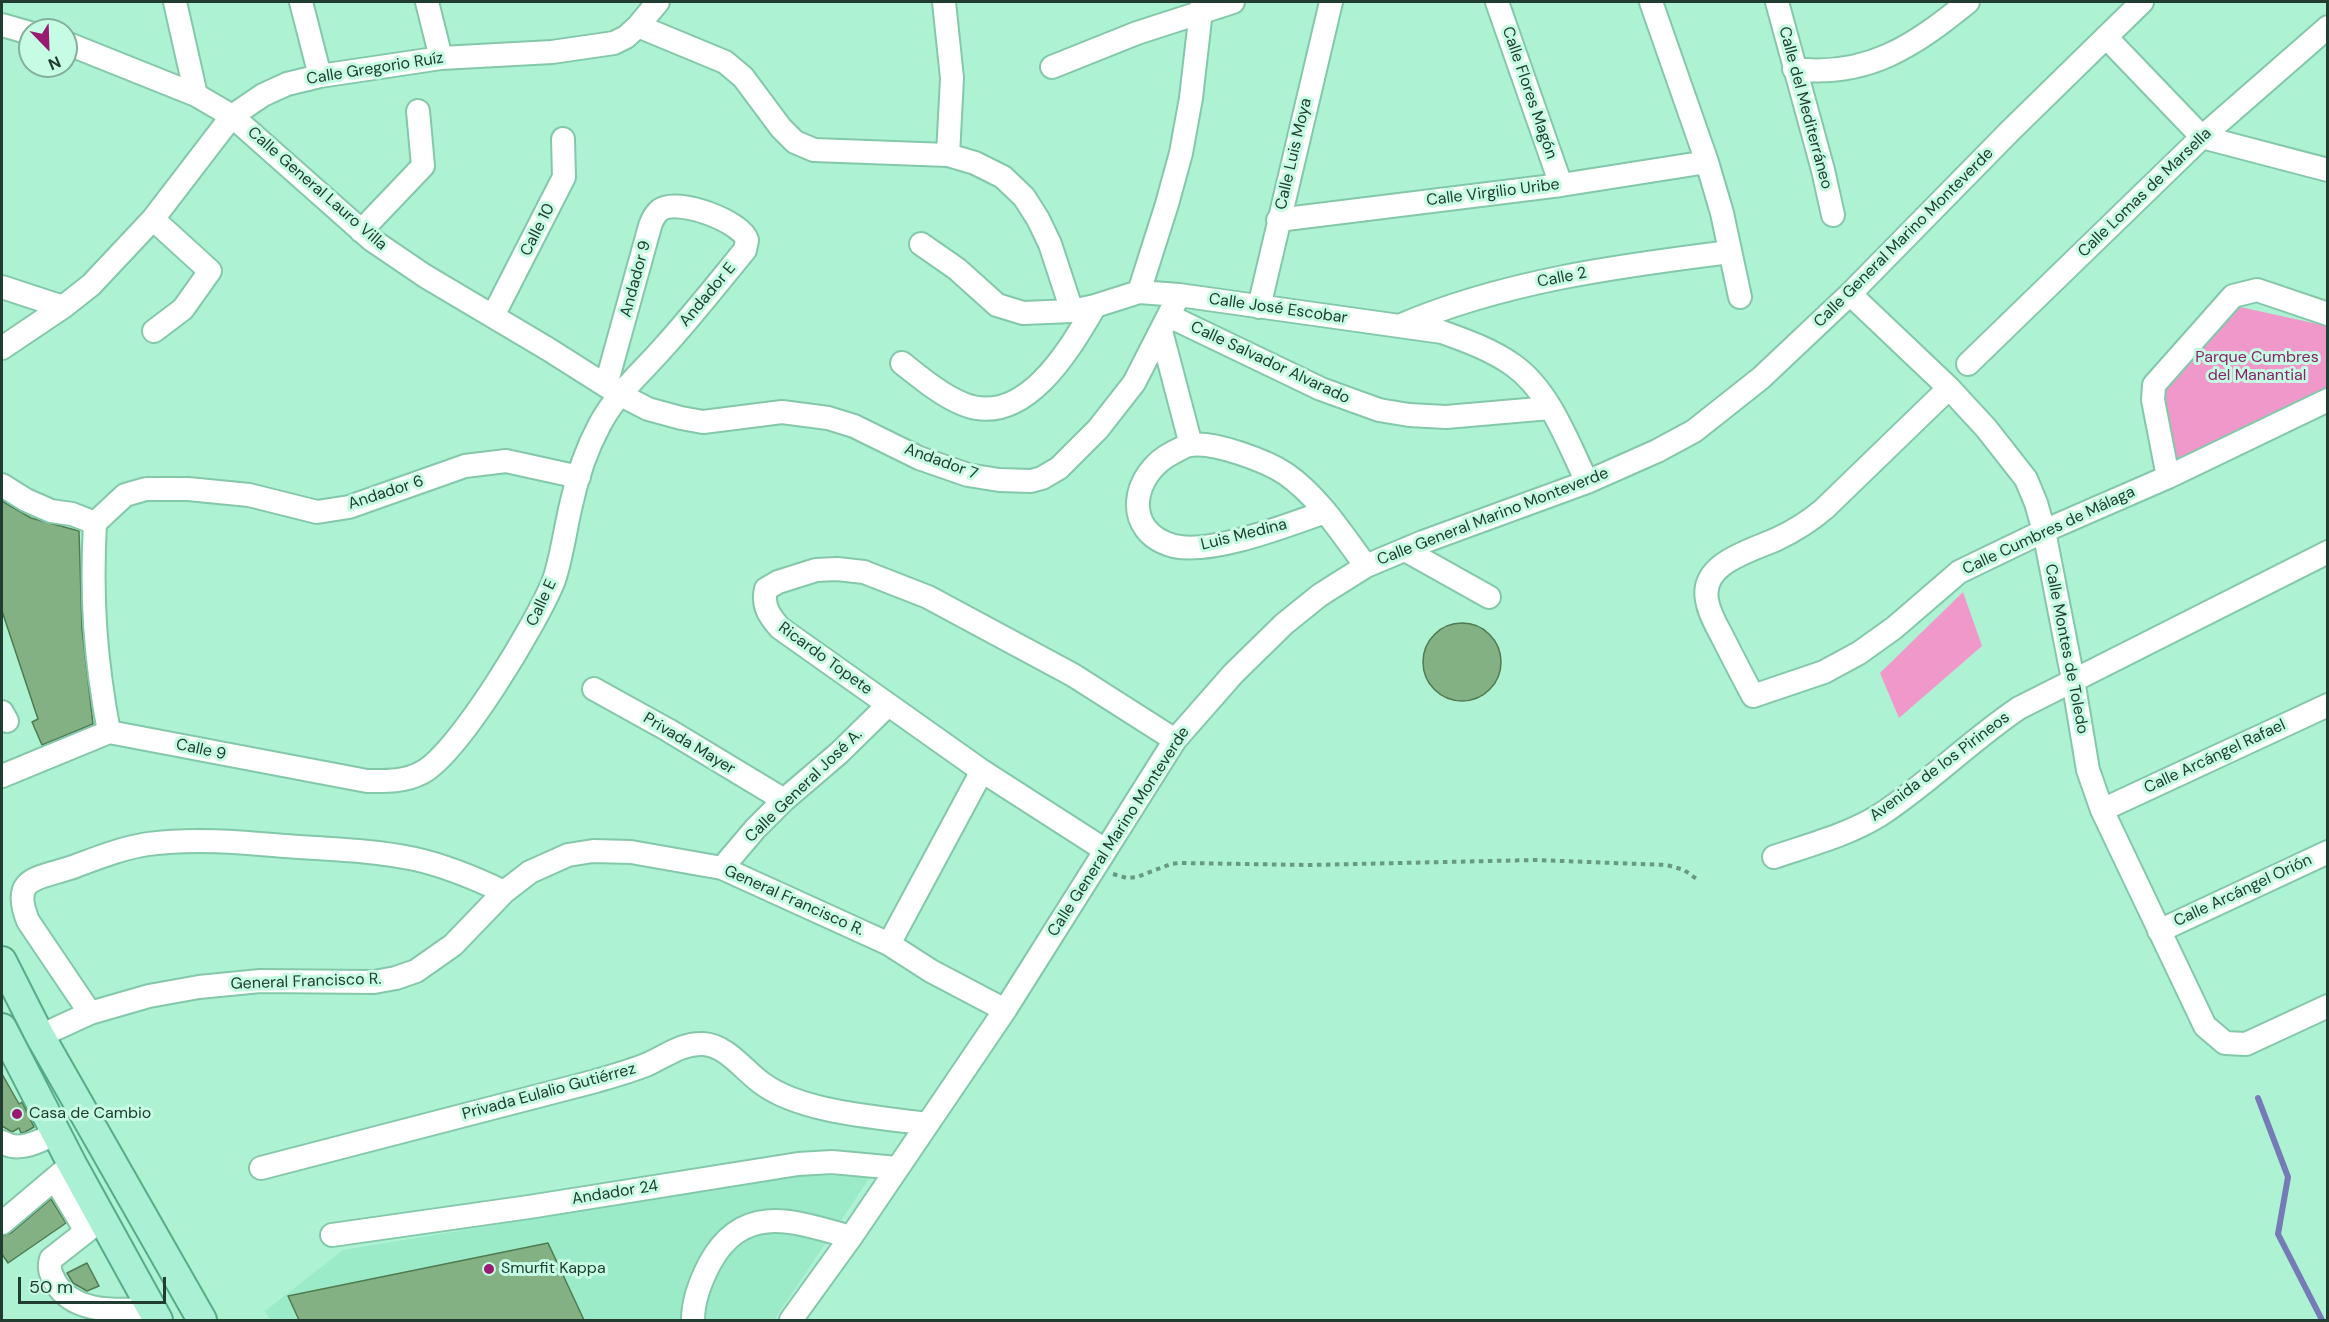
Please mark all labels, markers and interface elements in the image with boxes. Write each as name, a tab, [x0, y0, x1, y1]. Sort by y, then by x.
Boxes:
north arrow	[18, 18, 78, 78]
street label: Calle Flores Magón	[1497, 24, 1561, 162]
street label: Calle del Mediterráneo	[1774, 25, 1836, 191]
street label: Calle Gregorio Ruíz	[305, 49, 445, 89]
text: N	[45, 51, 64, 75]
street label: Calle Luis Moya	[1272, 96, 1316, 212]
street label: Calle General Lauro Villa	[243, 123, 391, 255]
street label: Calle Lomas de Marsella	[2074, 124, 2216, 262]
street label: Calle General Marino Monteverde	[1810, 144, 1998, 332]
street label: Calle Virgilio Uribe	[1425, 175, 1561, 211]
street label: Calle 10	[517, 200, 559, 260]
street label: Andador 9	[617, 239, 655, 319]
street label: Andador E	[676, 259, 740, 331]
street label: Calle 2	[1536, 264, 1588, 292]
street label: Calle José Escobar	[1207, 290, 1349, 328]
street label: Calle Salvador Alvarado	[1187, 318, 1353, 408]
park label: Parque Cumbres del Manantial	[2195, 348, 2319, 386]
street label: Andador 7	[902, 440, 980, 484]
street label: Calle General Marino Monteverde	[1375, 464, 1611, 570]
street label: Andador 6	[346, 472, 426, 514]
street label: Calle Cumbres de Málaga	[1960, 483, 2138, 579]
street label: Luis Medina	[1199, 515, 1289, 555]
street label: Calle Montes de Toledo	[2040, 562, 2092, 736]
street label: Calle E	[523, 576, 561, 630]
street label: Ricardo Topete	[774, 618, 876, 700]
street label: Avenida de los Pirineos	[1866, 708, 2014, 826]
street label: Privada Mayer	[640, 709, 738, 779]
street label: Calle Arcángel Rafael	[2141, 716, 2289, 798]
street label: Calle General Marino Monteverde	[1044, 724, 1194, 940]
street label: Calle General José A.	[741, 725, 867, 847]
street label: Calle 9	[174, 735, 228, 765]
street label: Calle Arcángel Orión	[2171, 851, 2315, 931]
street label: General Francisco R.	[721, 862, 867, 940]
street label: General Francisco R.	[230, 970, 382, 994]
street label: Privada Eulalio Gutiérrez	[460, 1060, 638, 1124]
place label: Casa de Cambio	[29, 1104, 151, 1124]
marker: Casa de Cambio	[10, 1107, 24, 1121]
street label: Andador 24	[571, 1177, 659, 1209]
place label: Smurfit Kappa	[501, 1259, 606, 1279]
marker: Smurfit Kappa	[482, 1262, 496, 1276]
scale bar	[21, 1265, 170, 1303]
text: 50 m	[29, 1275, 73, 1299]

